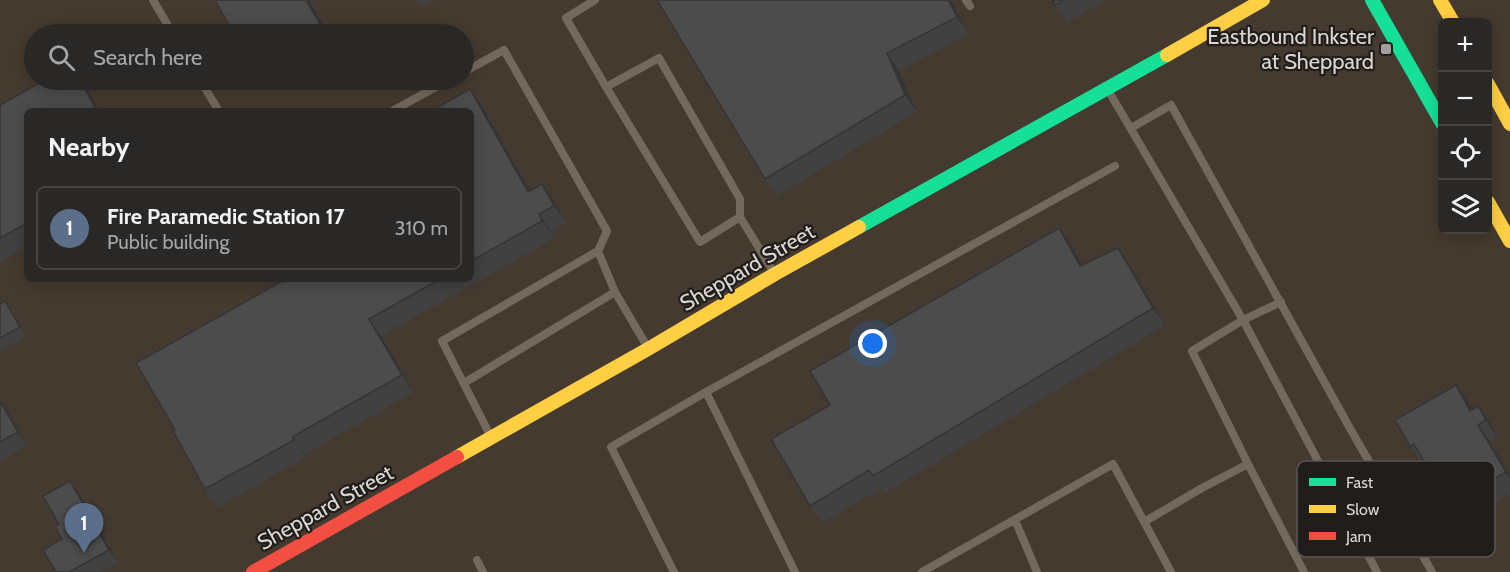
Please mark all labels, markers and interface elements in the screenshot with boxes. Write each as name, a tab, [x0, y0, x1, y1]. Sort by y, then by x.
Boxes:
map controls	[1438, 18, 1492, 234]
button: +	[1438, 18, 1492, 72]
place label: Eastbound Inkster at Sheppard	[1207, 23, 1374, 75]
search box	[24, 24, 474, 90]
icon: search	[45, 41, 78, 74]
marker: Eastbound Inkster at Sheppard	[1379, 42, 1393, 56]
text: Search here	[93, 44, 202, 71]
button: −	[1438, 72, 1492, 126]
button: locate	[1438, 126, 1492, 180]
text: Nearby	[48, 131, 129, 163]
button: layers	[1438, 180, 1492, 234]
text: Fire Paramedic Station 17	[107, 203, 345, 230]
text: 1	[66, 216, 73, 240]
text: 310 m	[395, 216, 448, 240]
street label: Sheppard Street	[675, 218, 820, 317]
text: Public building	[107, 230, 229, 254]
your location	[858, 329, 887, 358]
street label: Sheppard Street	[253, 459, 398, 556]
legend	[1297, 461, 1495, 557]
text: Fast	[1346, 473, 1374, 492]
text: Slow	[1346, 500, 1380, 519]
pin: 1	[64, 504, 104, 553]
text: Jam	[1345, 527, 1372, 546]

